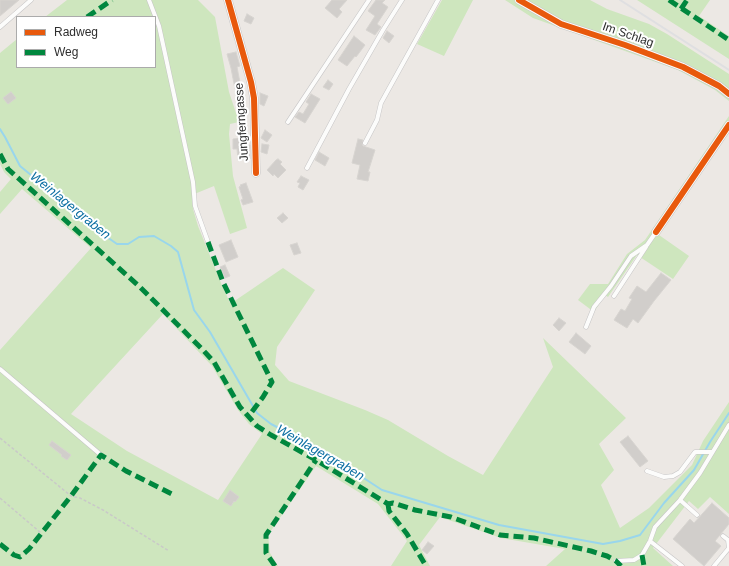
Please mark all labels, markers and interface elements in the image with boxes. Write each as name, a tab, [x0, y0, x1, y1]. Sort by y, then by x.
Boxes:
legend	[16, 16, 156, 68]
street label: Im Schlag	[600, 20, 656, 50]
text: Radweg	[54, 25, 98, 39]
text: Weg	[54, 45, 78, 59]
street label: Jungferngasse	[232, 82, 252, 162]
water label: Weinlagergraben	[27, 169, 113, 243]
water label: Weinlagergraben	[273, 422, 367, 484]

